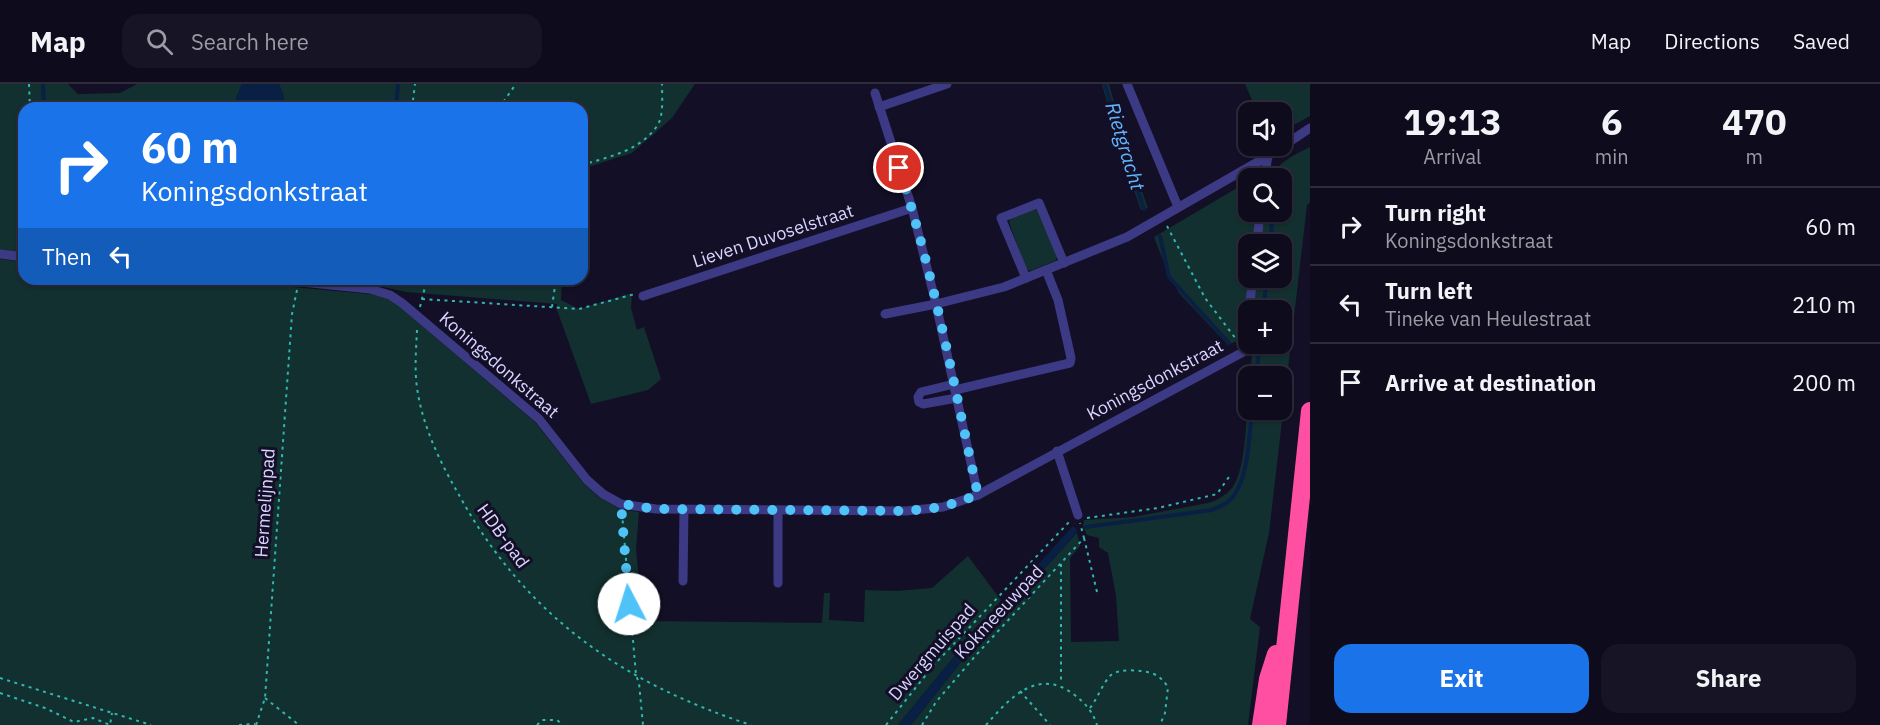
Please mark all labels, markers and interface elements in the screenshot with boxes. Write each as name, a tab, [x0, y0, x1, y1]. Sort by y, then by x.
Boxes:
search box	[122, 14, 542, 68]
text: Map	[30, 23, 86, 60]
icon: search	[143, 25, 176, 58]
text: Search here	[191, 27, 309, 56]
text: Map	[1591, 27, 1631, 55]
text: Directions	[1664, 27, 1760, 55]
text: Saved	[1793, 27, 1850, 55]
text: 19:13	[1403, 98, 1502, 145]
text: 6	[1601, 98, 1623, 145]
text: 470	[1722, 98, 1787, 145]
water label: Rietgracht	[1099, 99, 1152, 194]
map controls	[1238, 102, 1292, 420]
button: sound	[1238, 102, 1292, 156]
text: 60 m	[141, 120, 239, 175]
icon: right	[42, 126, 120, 204]
pin	[873, 142, 924, 193]
text: Arrival	[1423, 143, 1482, 170]
text: min	[1595, 143, 1629, 170]
text: m	[1746, 143, 1763, 170]
icon: arrive	[882, 151, 915, 184]
button: search	[1238, 168, 1292, 222]
text: Koningsdonkstraat	[141, 173, 368, 208]
text: Turn right	[1385, 198, 1486, 227]
street label: Lieven Duvoselstraat	[689, 199, 856, 272]
icon: right	[1334, 210, 1367, 243]
text: 60 m	[1805, 212, 1856, 241]
text: Koningsdonkstraat	[1385, 227, 1553, 254]
button: layers	[1238, 234, 1292, 288]
icon: left	[104, 240, 137, 273]
text: Then	[42, 242, 92, 271]
text: Turn left	[1385, 276, 1473, 305]
icon: left	[1334, 288, 1367, 321]
text: 210 m	[1792, 290, 1856, 319]
button: +	[1238, 300, 1292, 354]
text: Tineke van Heulestraat	[1385, 305, 1591, 332]
street label: Koningsdonkstraat	[435, 306, 564, 423]
street label: Koningsdonkstraat	[1083, 334, 1227, 425]
button: −	[1238, 366, 1292, 420]
icon: arrive	[1334, 366, 1367, 399]
text: Arrive at destination	[1385, 368, 1596, 397]
text: 200 m	[1792, 368, 1856, 397]
street label: Hermelijnpad	[249, 448, 280, 558]
street label: HDB-pad	[472, 499, 535, 572]
street label: Kokmeeuwpad	[949, 560, 1048, 664]
position arrow	[597, 572, 661, 636]
street label: Dwergmuispad	[883, 598, 980, 705]
button: Exit	[1334, 644, 1589, 713]
button: Share	[1601, 644, 1856, 713]

